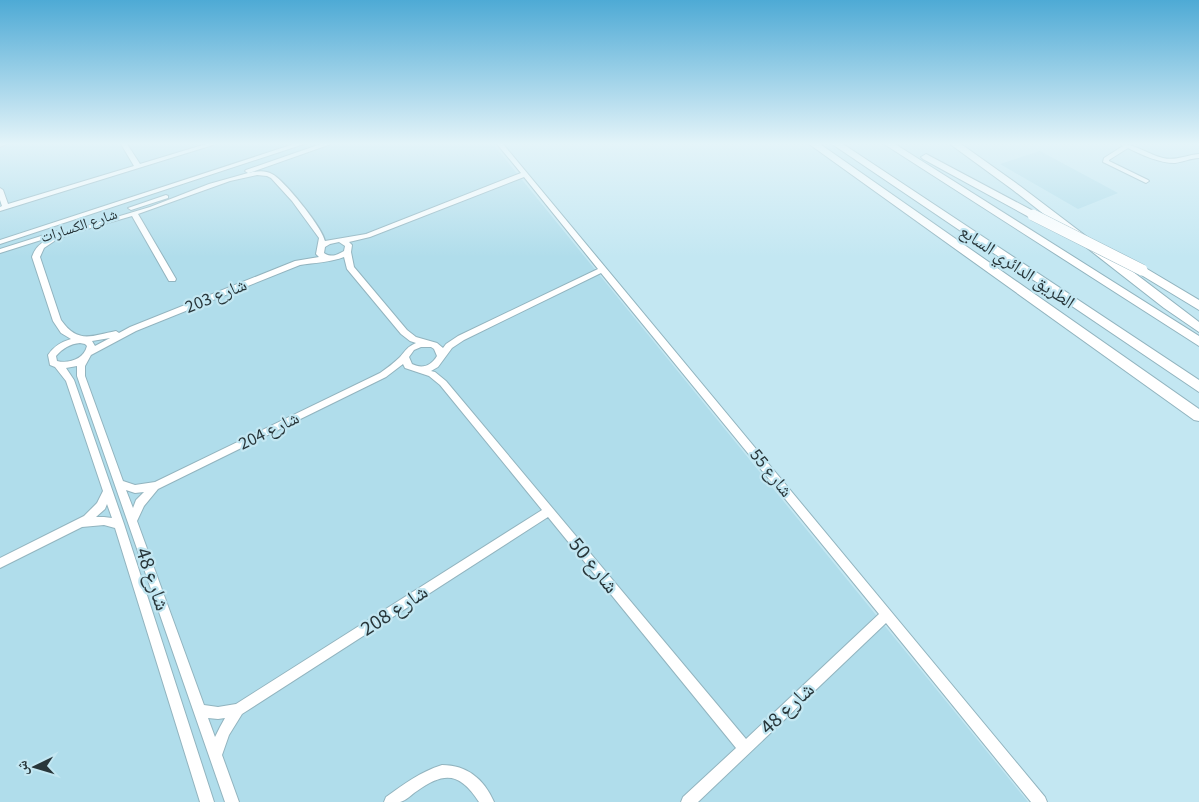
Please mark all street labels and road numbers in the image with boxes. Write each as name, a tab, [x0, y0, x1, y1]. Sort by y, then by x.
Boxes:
street label: شارع الكسارات	[38, 204, 120, 248]
street label: الطريق الدائري السابع	[954, 219, 1080, 316]
street label: شارع 203	[181, 272, 251, 320]
street label: شارع 204	[234, 406, 304, 456]
street label: شارع 55	[744, 443, 798, 503]
street label: شارع 50	[562, 530, 626, 600]
street label: شارع 48	[128, 543, 178, 615]
street label: شارع 208	[354, 577, 434, 643]
street label: شارع 48	[753, 675, 821, 741]

